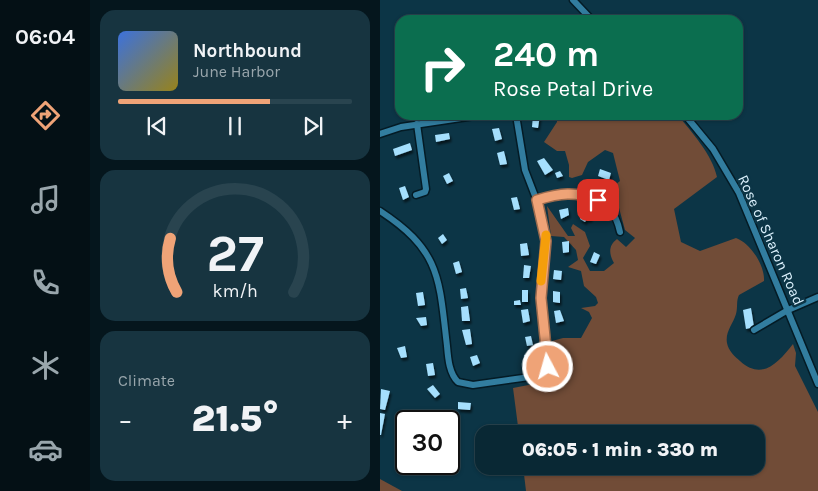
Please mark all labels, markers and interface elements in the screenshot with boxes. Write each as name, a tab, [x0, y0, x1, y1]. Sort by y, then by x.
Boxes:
text: 06:04	[15, 24, 75, 50]
text: 240 m	[493, 34, 599, 75]
icon: right	[410, 35, 475, 100]
text: Northbound	[193, 40, 302, 62]
text: June Harbor	[193, 62, 280, 81]
text: Rose Petal Drive	[493, 76, 653, 102]
icon: directions	[28, 98, 63, 133]
icon: previous	[143, 112, 171, 140]
icon: pause	[221, 112, 249, 140]
icon: next	[299, 112, 327, 140]
street label: Rose of Sharon Road	[734, 172, 808, 308]
pin	[577, 179, 619, 221]
icon: music	[28, 182, 63, 217]
icon: arrive	[584, 186, 612, 214]
text: 27	[206, 223, 264, 284]
icon: phone	[28, 265, 63, 300]
text: km/h	[212, 281, 258, 302]
position arrow	[521, 340, 573, 392]
icon: climate	[28, 348, 63, 383]
text: Climate	[118, 371, 175, 390]
text: 21.5°	[191, 396, 279, 441]
text: −	[118, 403, 133, 436]
text: +	[337, 403, 352, 436]
speed limit sign: 30	[395, 410, 460, 475]
icon: car	[28, 432, 63, 467]
text: 06:05 · 1 min · 330 m	[522, 439, 718, 461]

